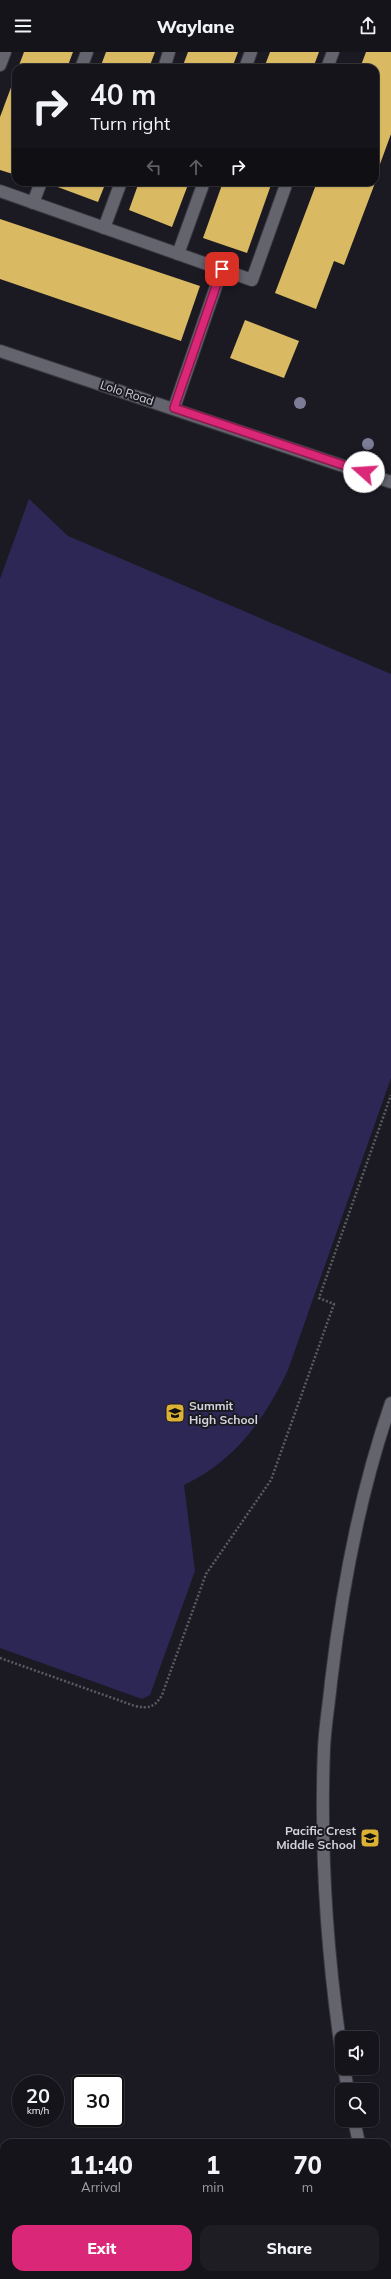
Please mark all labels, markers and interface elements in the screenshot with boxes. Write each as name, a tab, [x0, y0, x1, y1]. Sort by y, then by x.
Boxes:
icon: menu	[12, 15, 34, 37]
text: Waylane	[157, 15, 234, 38]
icon: share	[357, 15, 379, 37]
text: 40 m	[90, 77, 156, 112]
icon: right	[24, 80, 76, 132]
text: Turn right	[90, 112, 170, 135]
icon: left	[143, 156, 165, 178]
icon: ahead	[185, 156, 207, 178]
icon: right	[227, 156, 249, 178]
pin	[205, 252, 239, 286]
icon: arrive	[211, 258, 233, 280]
street label: Lolo Road	[98, 377, 156, 408]
position arrow	[343, 451, 385, 493]
place label: Summit High School	[189, 1398, 258, 1427]
school or university icon: Summit High School	[164, 1402, 186, 1424]
place label: Pacific Crest Middle School	[276, 1823, 356, 1852]
school or university icon: Pacific Crest Middle School	[359, 1827, 381, 1849]
map controls	[335, 2031, 379, 2127]
button: sound	[335, 2031, 379, 2075]
speed limit sign: 30	[72, 2075, 124, 2127]
text: 20	[26, 2083, 50, 2108]
button: search	[335, 2083, 379, 2127]
text: km/h	[27, 2104, 49, 2117]
text: 11:40	[69, 2150, 133, 2180]
text: 1	[206, 2150, 220, 2180]
text: 70	[293, 2150, 322, 2180]
text: Arrival	[81, 2179, 121, 2195]
text: min	[202, 2179, 224, 2195]
text: m	[302, 2179, 313, 2195]
button: Exit	[12, 2225, 192, 2271]
button: Share	[200, 2225, 379, 2271]

